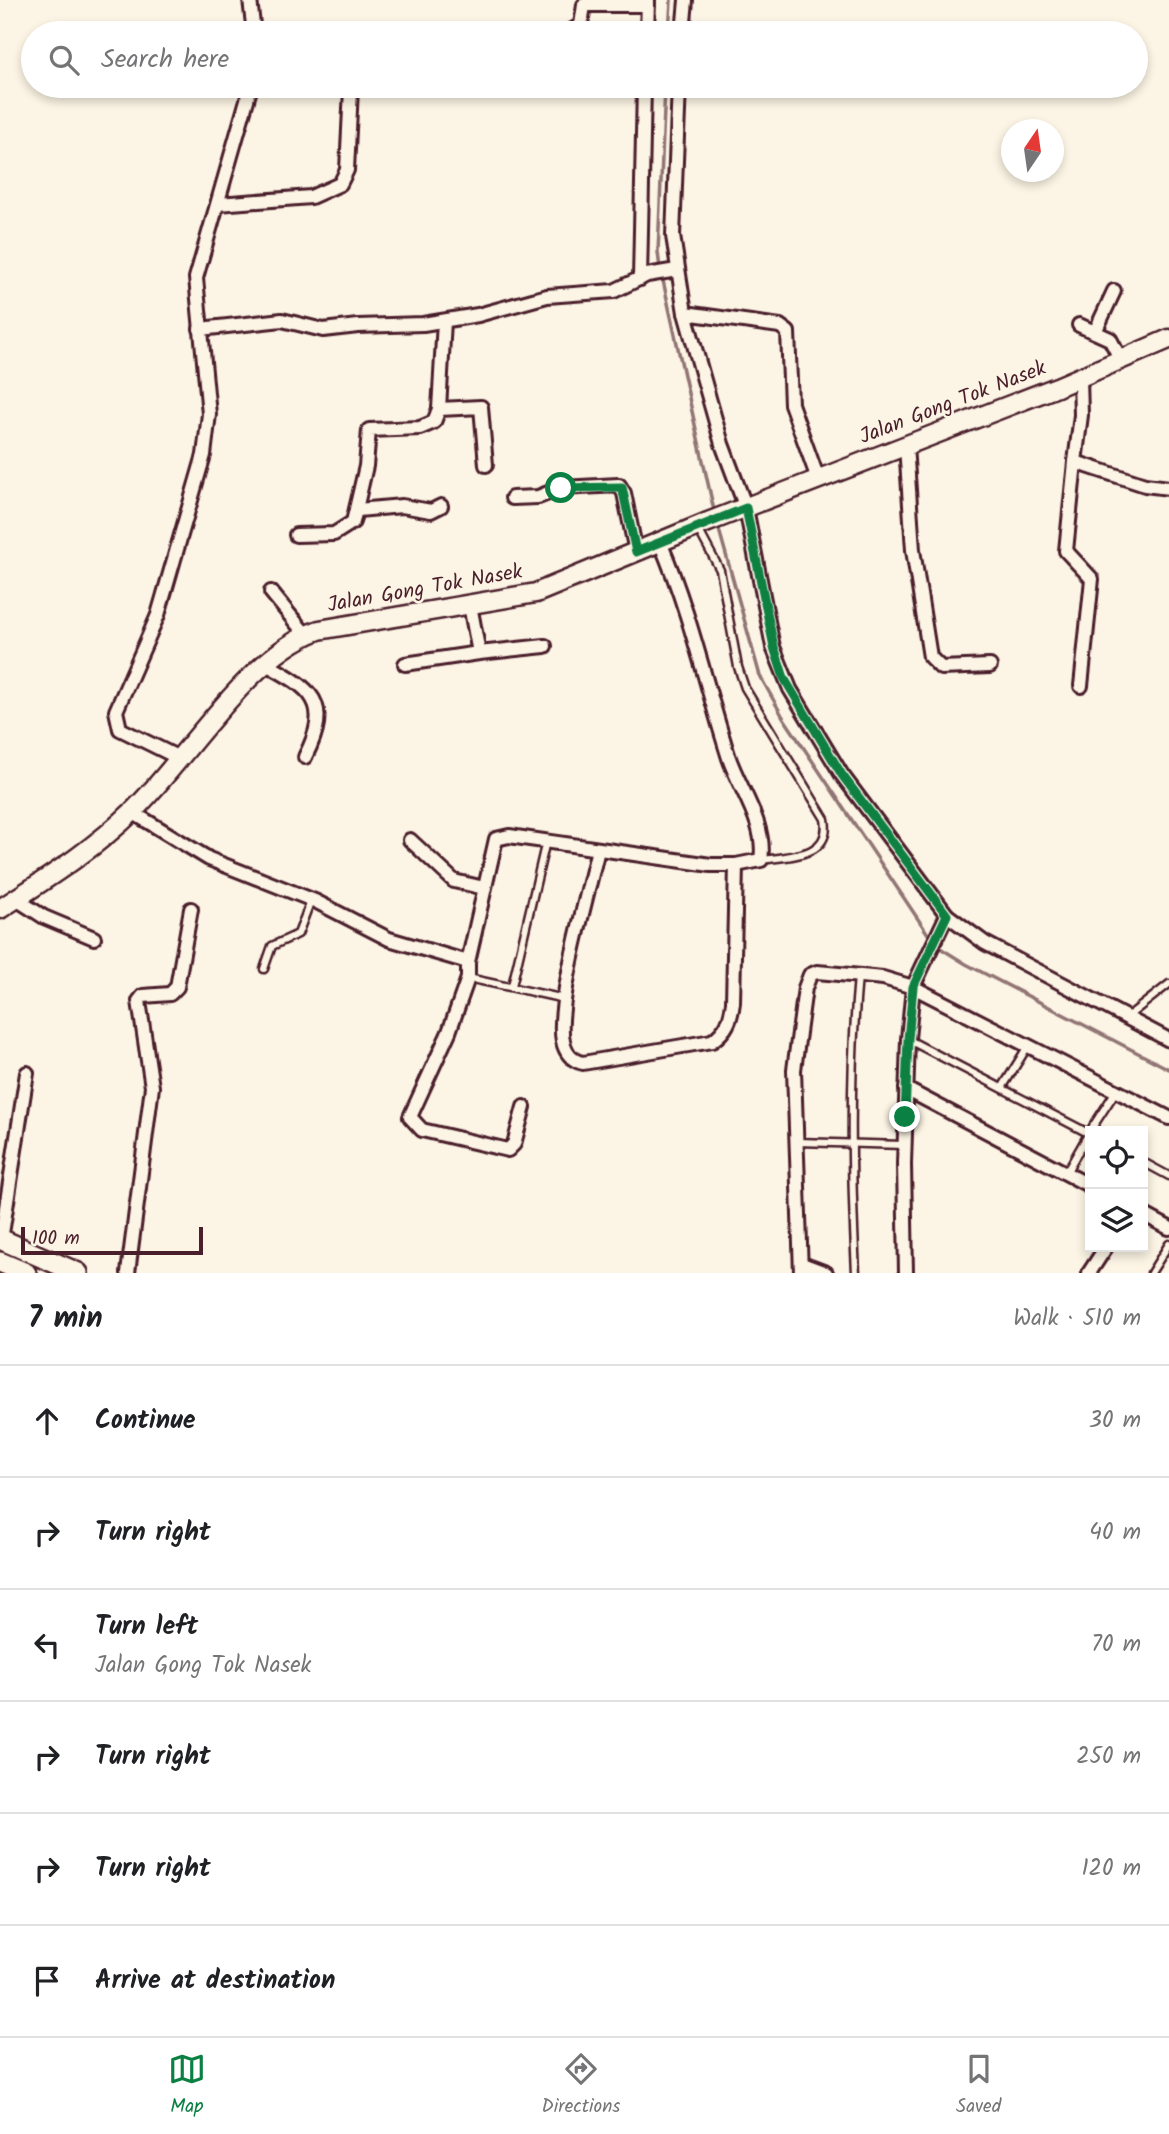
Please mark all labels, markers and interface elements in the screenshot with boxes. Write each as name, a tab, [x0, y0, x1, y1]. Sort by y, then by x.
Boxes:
search box	[21, 21, 1148, 98]
text: Search here	[101, 39, 229, 81]
icon: search	[45, 41, 83, 79]
north arrow	[1001, 119, 1064, 182]
street label: Jalan Gong Tok Nasek	[855, 352, 1051, 454]
route start	[545, 472, 576, 503]
street label: Jalan Gong Tok Nasek	[325, 556, 525, 622]
route end	[889, 1101, 920, 1132]
map controls	[1085, 1126, 1148, 1252]
button: locate	[1085, 1126, 1148, 1189]
button: layers	[1085, 1189, 1148, 1252]
scale bar	[21, 1224, 203, 1256]
text: 100 m	[32, 1224, 80, 1254]
text: 7 min	[28, 1295, 103, 1343]
text: Walk · 510 m	[1013, 1301, 1141, 1337]
text: Continue	[95, 1400, 196, 1442]
icon: ahead	[28, 1402, 66, 1440]
text: 30 m	[1089, 1403, 1141, 1439]
text: Turn right	[95, 1512, 211, 1554]
icon: right	[28, 1514, 66, 1552]
text: 40 m	[1089, 1515, 1141, 1551]
text: Turn left	[95, 1606, 198, 1648]
icon: left	[28, 1626, 66, 1664]
text: 70 m	[1091, 1627, 1141, 1663]
text: Jalan Gong Tok Nasek	[95, 1648, 311, 1684]
text: Turn right	[95, 1736, 211, 1778]
icon: right	[28, 1738, 66, 1776]
text: 250 m	[1076, 1739, 1141, 1775]
text: Turn right	[95, 1848, 211, 1890]
icon: right	[28, 1850, 66, 1888]
text: 120 m	[1081, 1851, 1141, 1887]
text: Arrive at destination	[95, 1960, 335, 2002]
icon: arrive	[28, 1962, 66, 2000]
tab: Map	[168, 2050, 206, 2122]
tab: Directions	[542, 2050, 620, 2122]
tab: Saved	[956, 2050, 1001, 2122]

